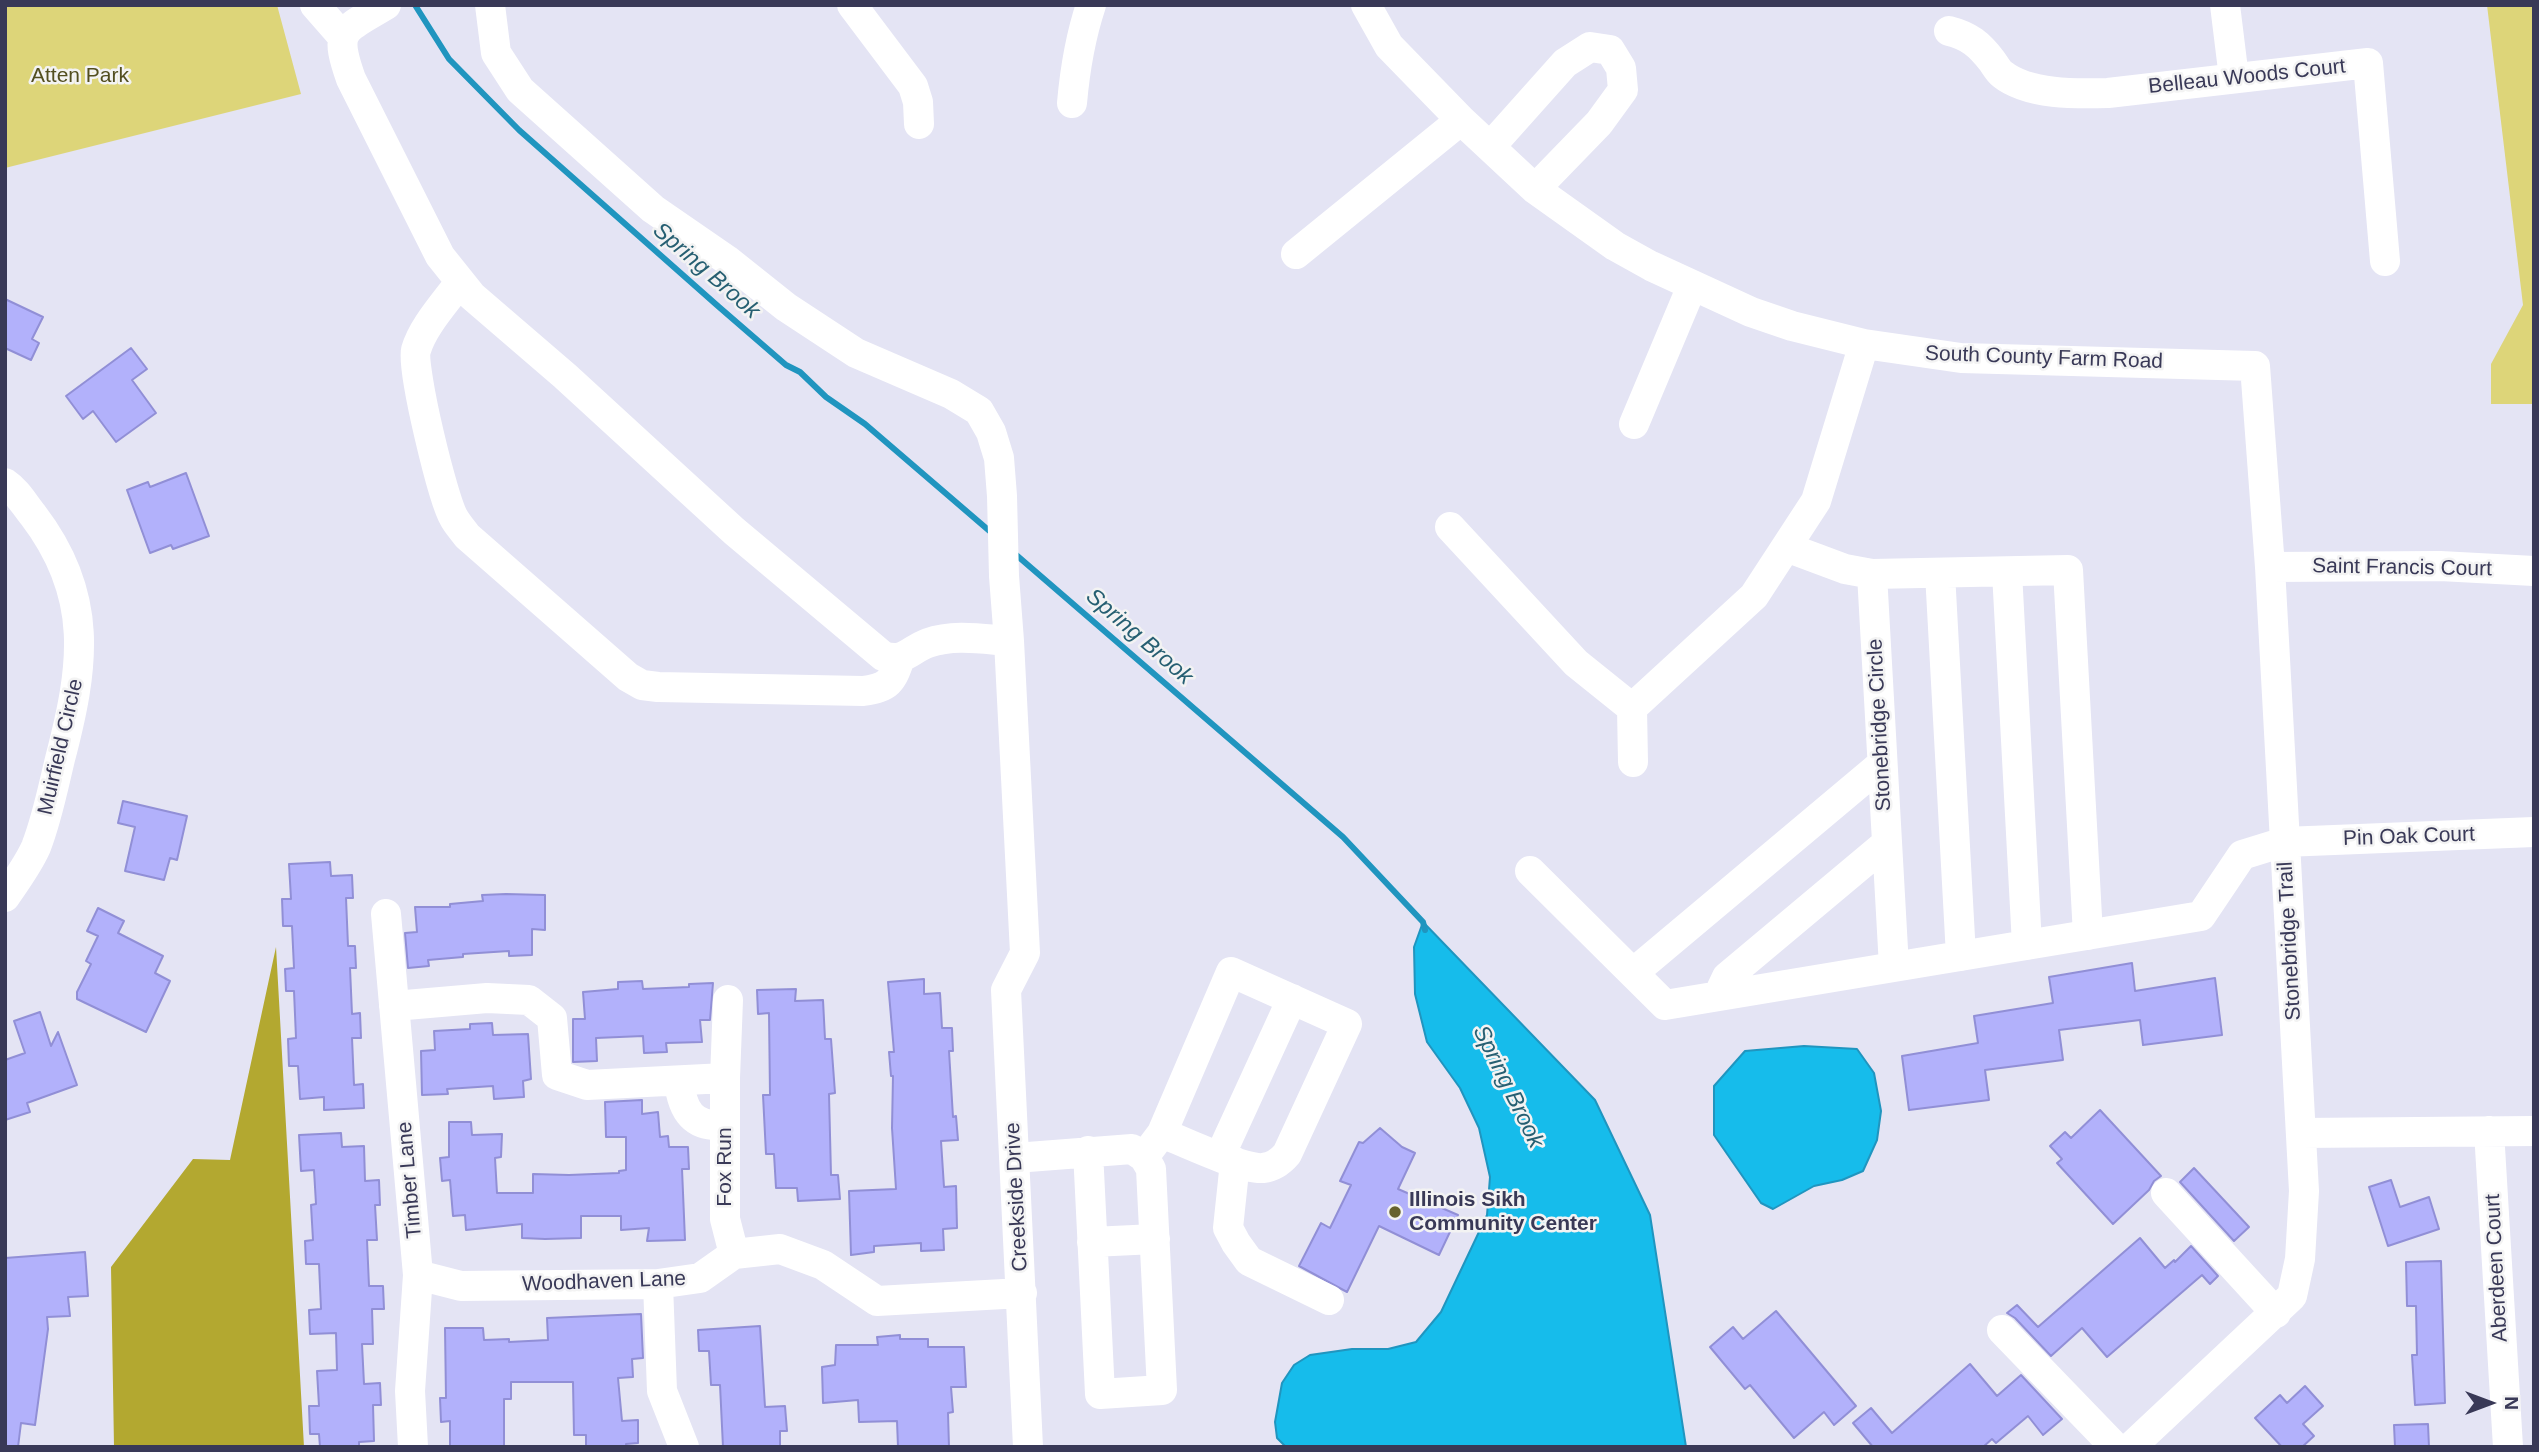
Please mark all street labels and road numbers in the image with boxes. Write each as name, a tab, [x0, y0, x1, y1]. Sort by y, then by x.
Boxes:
street label: Belleau Woods Court	[2147, 54, 2347, 100]
street label: South County Farm Road	[1925, 341, 2163, 375]
street label: Saint Francis Court	[2312, 554, 2492, 582]
street label: Stonebridge Circle	[1863, 638, 1897, 812]
street label: Muirfield Circle	[33, 677, 89, 817]
street label: Pin Oak Court	[2343, 822, 2475, 852]
street label: Stonebridge Trail	[2273, 861, 2307, 1021]
street label: Timber Lane	[392, 1121, 428, 1239]
street label: Creekside Drive	[1001, 1122, 1033, 1272]
street label: Fox Run	[712, 1127, 738, 1207]
street label: Aberdeen Court	[2481, 1193, 2513, 1343]
street label: Woodhaven Lane	[521, 1267, 687, 1297]

